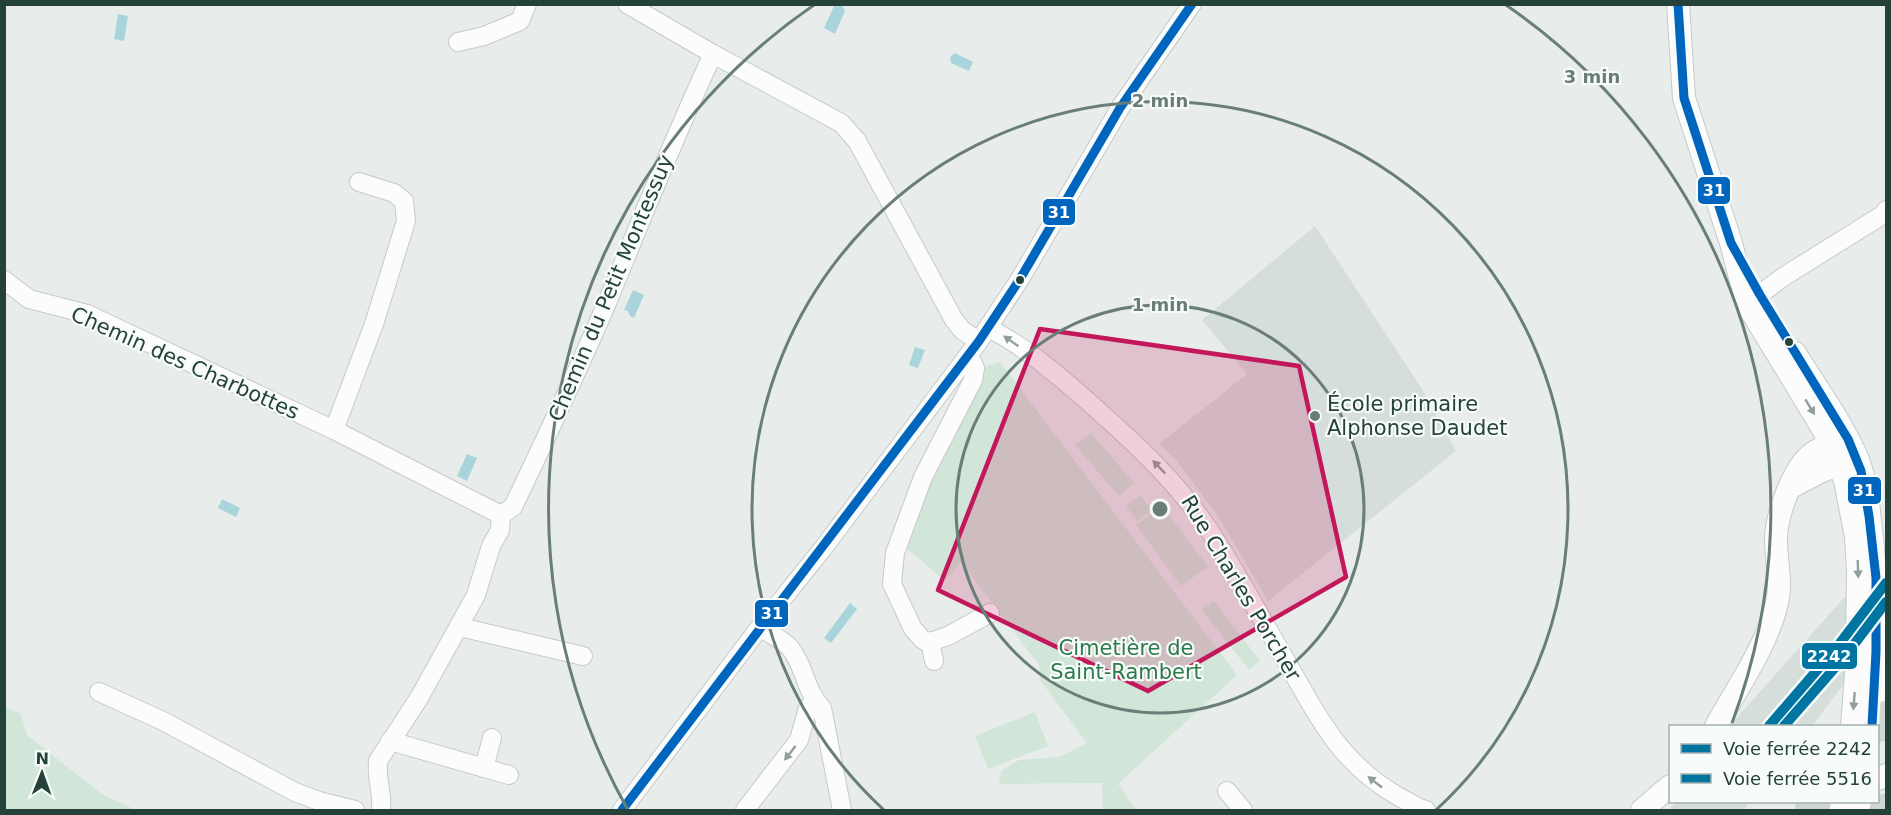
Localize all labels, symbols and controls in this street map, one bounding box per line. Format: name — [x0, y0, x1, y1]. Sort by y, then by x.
text: 3 min — [1564, 66, 1620, 87]
text: 2 min — [1132, 90, 1188, 111]
street label: Chemin du Petit Montessuy — [544, 151, 678, 425]
line badge: 31 — [1697, 176, 1731, 205]
text: 31 — [1703, 181, 1725, 200]
line badge: 31 — [1042, 198, 1076, 226]
text: 31 — [1048, 203, 1070, 222]
unlabelled marker — [1014, 274, 1026, 286]
text: 1 min — [1132, 294, 1188, 315]
street label: Chemin des Charbottes — [67, 302, 303, 424]
one-way arrow — [1003, 335, 1019, 347]
unlabelled marker — [1783, 336, 1795, 348]
place label: École primaire Alphonse Daudet — [1327, 391, 1507, 440]
one-way arrow — [1804, 399, 1815, 415]
marker: École primaire Alphonse Daudet — [1308, 409, 1322, 423]
one-way arrow — [1152, 460, 1166, 475]
line badge: 31 — [1847, 476, 1882, 505]
text: 31 — [1853, 481, 1875, 500]
street label: Rue Charles Porcher — [1176, 491, 1306, 685]
centre of rings — [1150, 499, 1170, 519]
one-way arrow — [1853, 559, 1863, 578]
line badge: 31 — [754, 599, 789, 628]
text: 31 — [761, 604, 783, 623]
park label: Cimetière de Saint-Rambert — [1050, 636, 1202, 684]
line badge: 2242 — [1801, 642, 1858, 670]
text: 2242 — [1807, 647, 1851, 666]
one-way arrow — [1849, 692, 1859, 711]
legend — [1669, 725, 1879, 803]
text: Voie ferrée 2242 — [1723, 738, 1872, 759]
north arrow — [12, 743, 72, 803]
one-way arrow — [784, 744, 796, 760]
text: N — [35, 749, 49, 768]
text: Voie ferrée 5516 — [1723, 768, 1872, 789]
one-way arrow — [1367, 775, 1383, 788]

